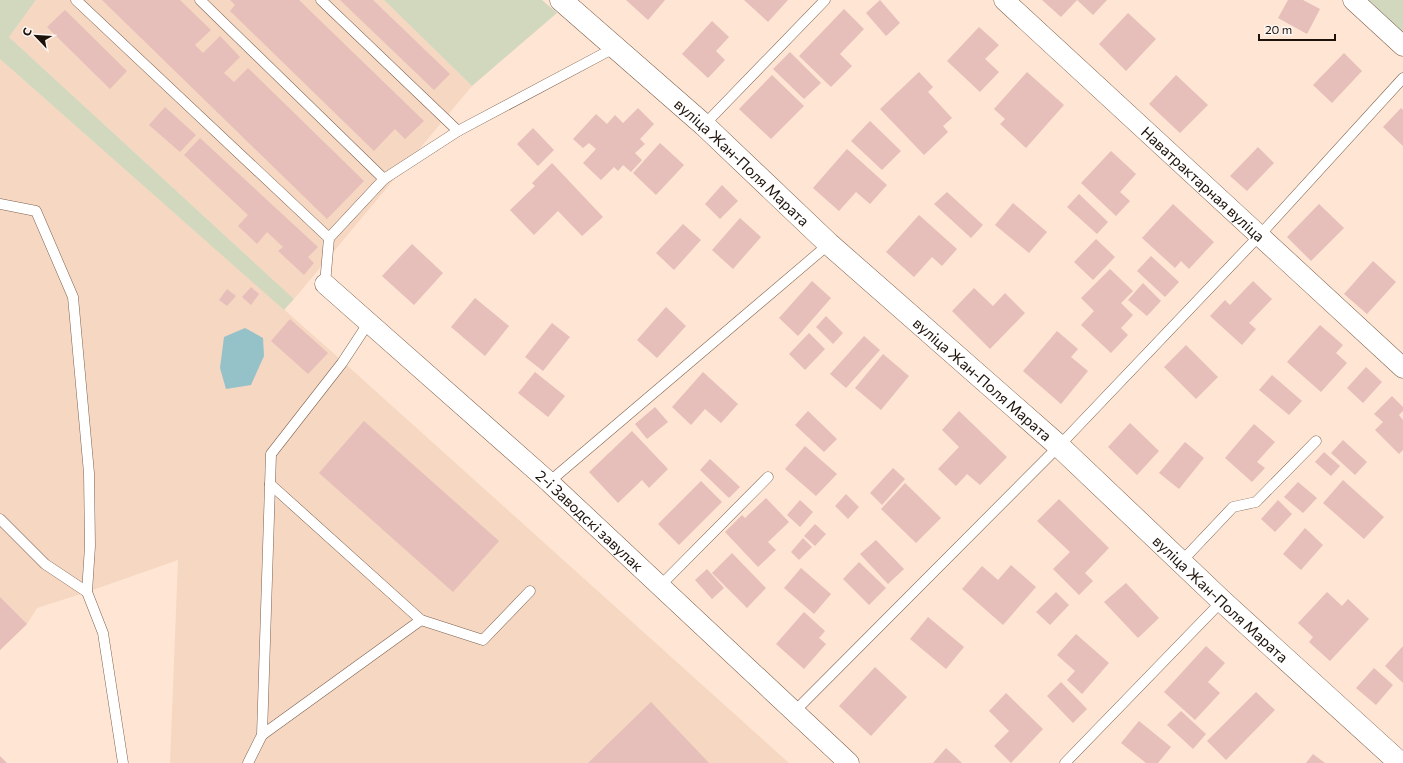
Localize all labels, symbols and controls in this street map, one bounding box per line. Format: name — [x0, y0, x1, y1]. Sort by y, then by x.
north arrow — [16, 16, 56, 56]
scale bar — [1259, 16, 1335, 42]
text: 20 m — [1265, 22, 1292, 36]
text: С — [19, 25, 34, 38]
street label: вуліца Жан-Поля Марата — [671, 95, 813, 230]
street label: Наватрактарная вуліца — [1138, 122, 1269, 245]
street label: вуліца Жан-Поля Марата — [910, 313, 1056, 444]
street label: 2-і Заводскі завулак — [532, 466, 647, 575]
street label: вуліца Жан-Поля Марата — [1149, 531, 1292, 666]

